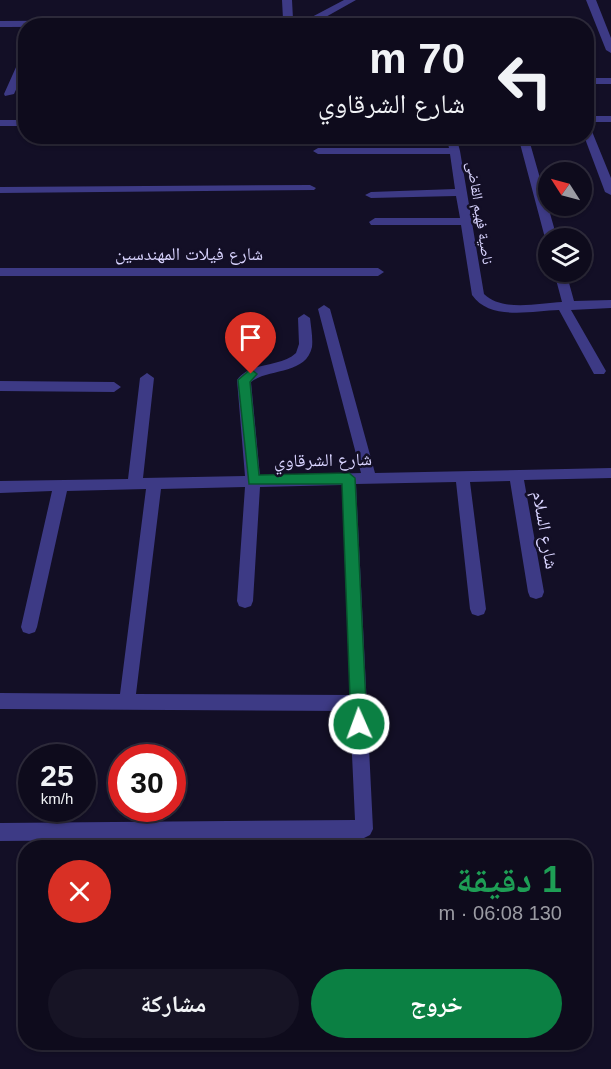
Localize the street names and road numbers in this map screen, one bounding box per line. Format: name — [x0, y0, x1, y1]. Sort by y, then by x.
street label: ناصية فهيم القاضى — [462, 160, 497, 266]
street label: شارع فيلات المهندسين — [115, 244, 263, 265]
street label: شارع الشرقاوي — [274, 449, 372, 475]
street label: شارع السلام — [526, 489, 562, 571]

